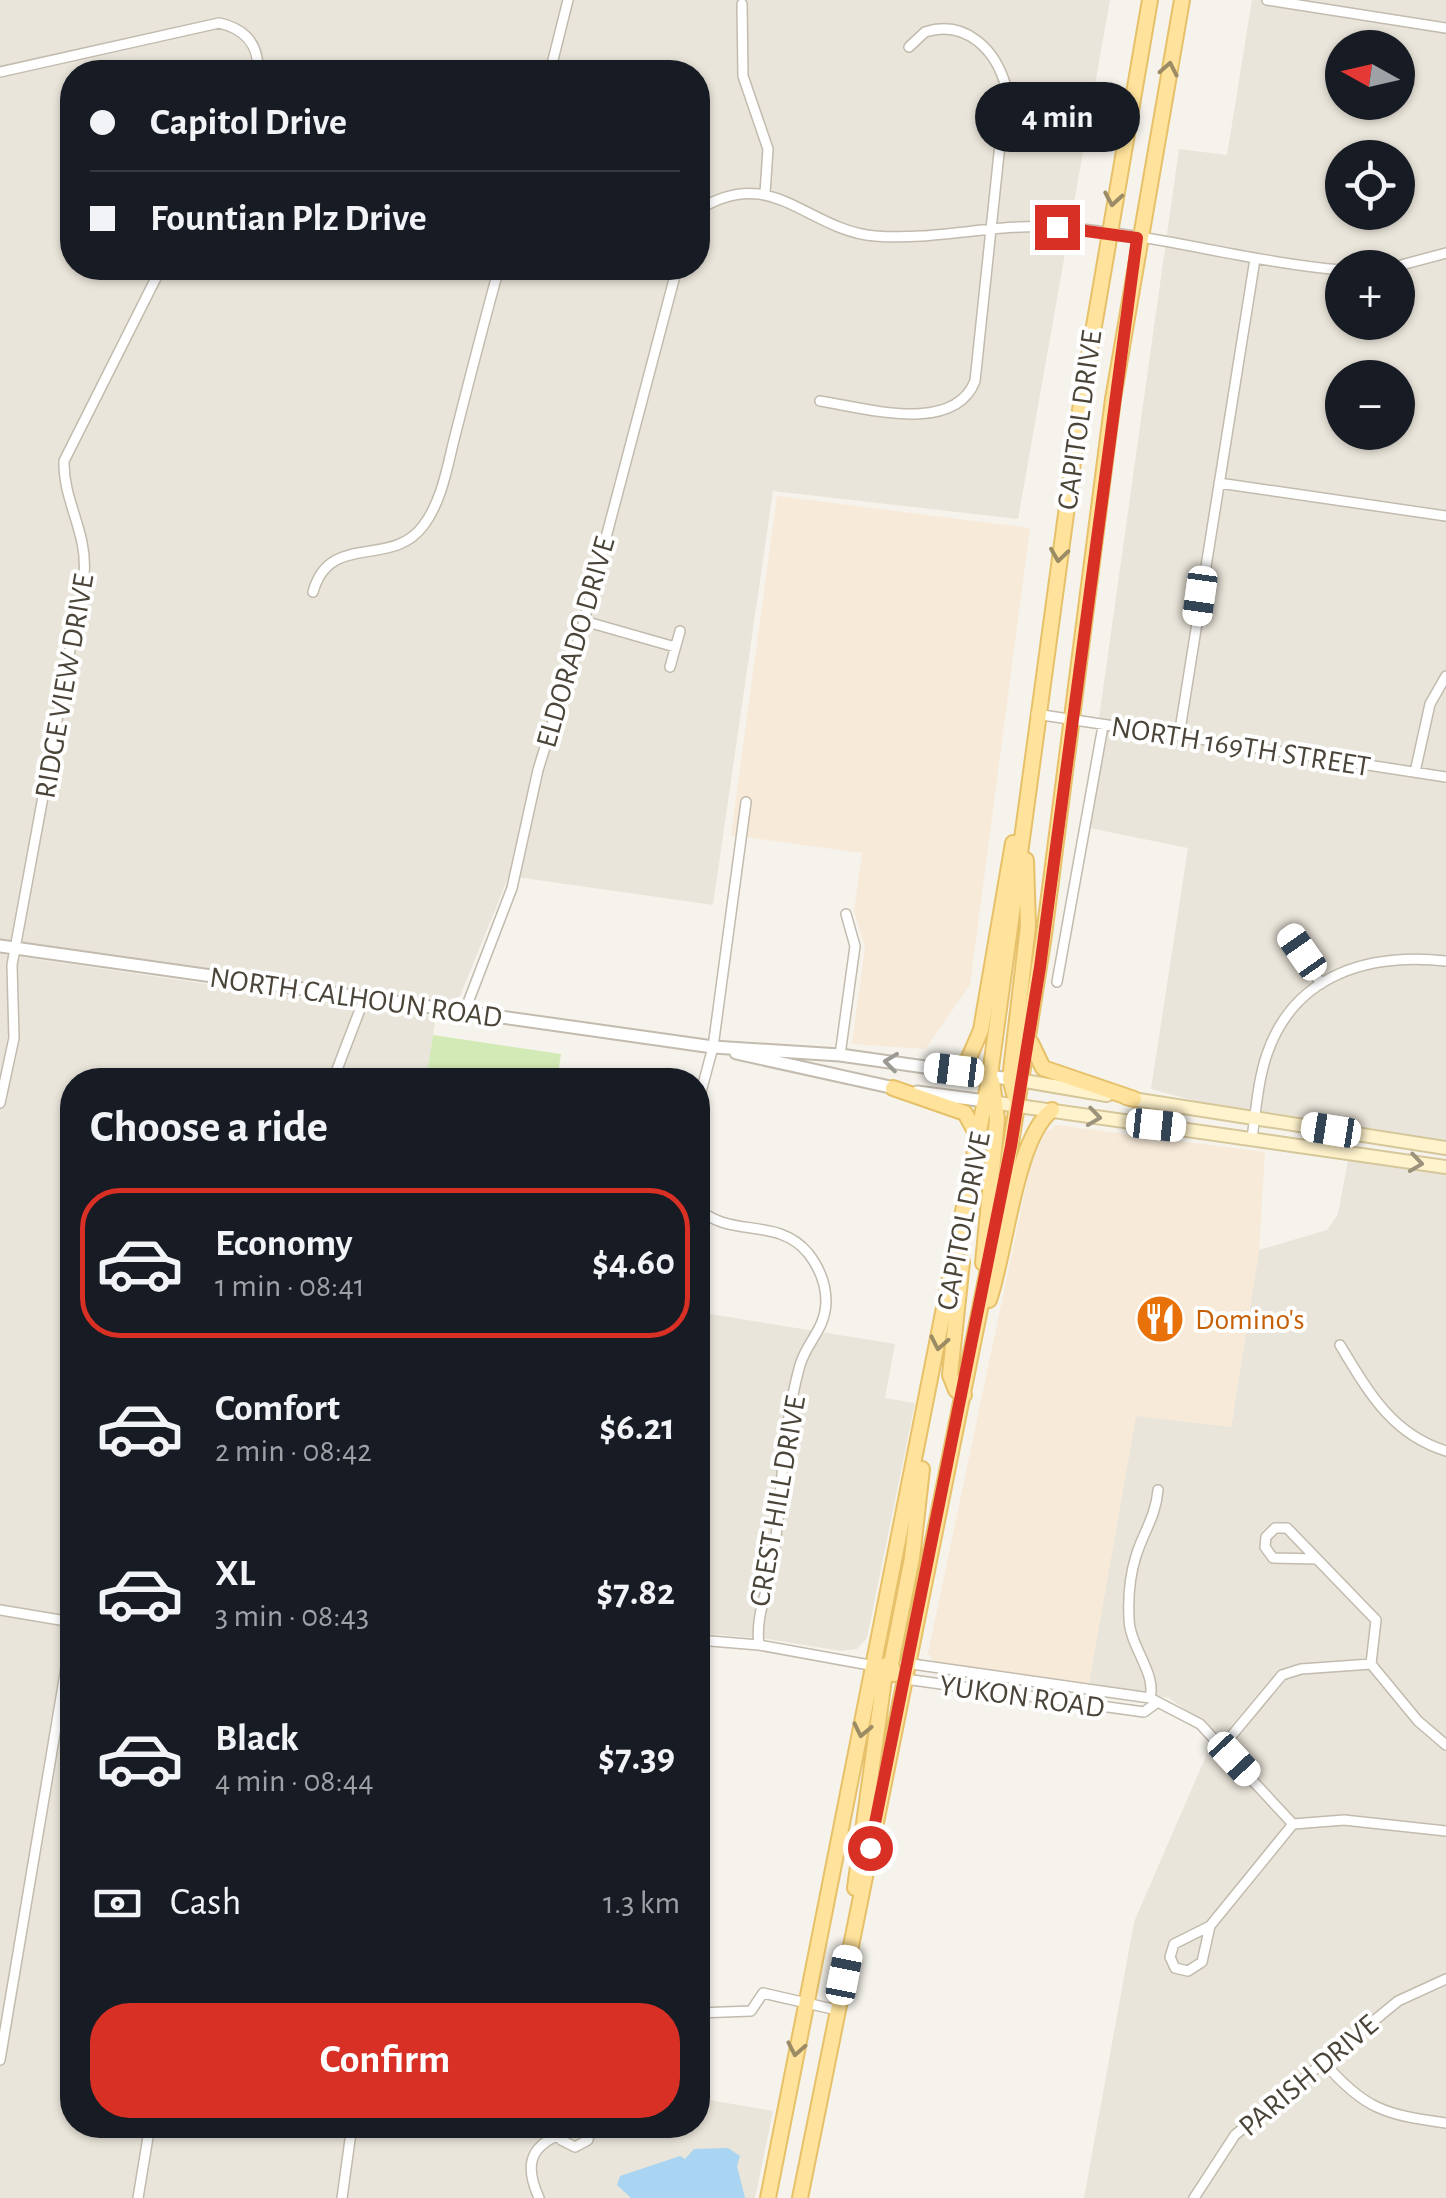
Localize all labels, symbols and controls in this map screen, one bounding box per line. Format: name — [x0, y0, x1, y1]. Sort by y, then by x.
north arrow — [1325, 30, 1415, 120]
map controls — [1325, 30, 1415, 450]
one-way arrow — [1158, 61, 1179, 78]
callout: 4 min — [974, 82, 1140, 152]
text: 4 min — [1021, 101, 1094, 133]
text: Capitol Drive — [150, 104, 347, 142]
button: locate — [1325, 140, 1415, 230]
one-way arrow — [1103, 191, 1124, 207]
text: Fountian Plz Drive — [150, 200, 427, 238]
route end — [1035, 205, 1080, 250]
button: + — [1325, 250, 1415, 340]
street label: CAPITOL DRIVE — [1053, 328, 1107, 512]
button: − — [1325, 360, 1415, 450]
street label: ELDORADO DRIVE — [532, 534, 620, 751]
one-way arrow — [1049, 547, 1070, 563]
car — [1181, 564, 1219, 628]
street label: RIDGE VIEW DRIVE — [30, 572, 100, 801]
street label: NORTH 169TH STREET — [1109, 712, 1373, 782]
car — [1273, 919, 1331, 985]
street label: NORTH CALHOUN ROAD — [208, 963, 504, 1033]
car — [922, 1051, 986, 1089]
one-way arrow — [882, 1052, 899, 1073]
text: Choose a ride — [90, 1105, 328, 1150]
one-way arrow — [1086, 1105, 1102, 1126]
car — [1125, 1107, 1187, 1143]
car — [1299, 1110, 1363, 1150]
street label: CAPITOL DRIVE — [932, 1129, 996, 1313]
one-way arrow — [1407, 1151, 1424, 1172]
icon: car — [95, 1218, 185, 1308]
text: Economy — [215, 1225, 353, 1263]
text: $4.60 — [592, 1244, 675, 1282]
text: 1 min · 08:41 — [215, 1270, 365, 1302]
restaurant icon: Domino's — [1134, 1293, 1186, 1345]
place label: Domino's — [1195, 1305, 1305, 1335]
one-way arrow — [929, 1334, 950, 1351]
icon: car — [95, 1383, 185, 1473]
text: Comfort — [215, 1390, 340, 1428]
street label: CREST HILL DRIVE — [745, 1393, 811, 1609]
text: $6.21 — [599, 1409, 675, 1447]
text: 2 min · 08:42 — [215, 1435, 372, 1467]
icon: car — [95, 1548, 185, 1638]
text: XL — [215, 1555, 255, 1593]
text: $7.82 — [596, 1574, 675, 1612]
text: 3 min · 08:43 — [215, 1600, 369, 1632]
street label: YUKON ROAD — [937, 1671, 1106, 1723]
icon: car — [95, 1713, 185, 1803]
text: Black — [215, 1720, 299, 1758]
one-way arrow — [852, 1721, 873, 1738]
car — [1203, 1727, 1265, 1791]
text: $7.39 — [598, 1739, 675, 1777]
text: 4 min · 08:44 — [215, 1765, 374, 1797]
route start — [848, 1826, 893, 1871]
icon: cash — [90, 1876, 145, 1931]
text: Cash — [170, 1884, 241, 1922]
text: 1.3 km — [603, 1887, 680, 1919]
car — [824, 1943, 864, 2007]
button: Confirm — [90, 2003, 680, 2118]
street label: PARISH DRIVE — [1234, 2009, 1384, 2142]
one-way arrow — [786, 2040, 807, 2057]

